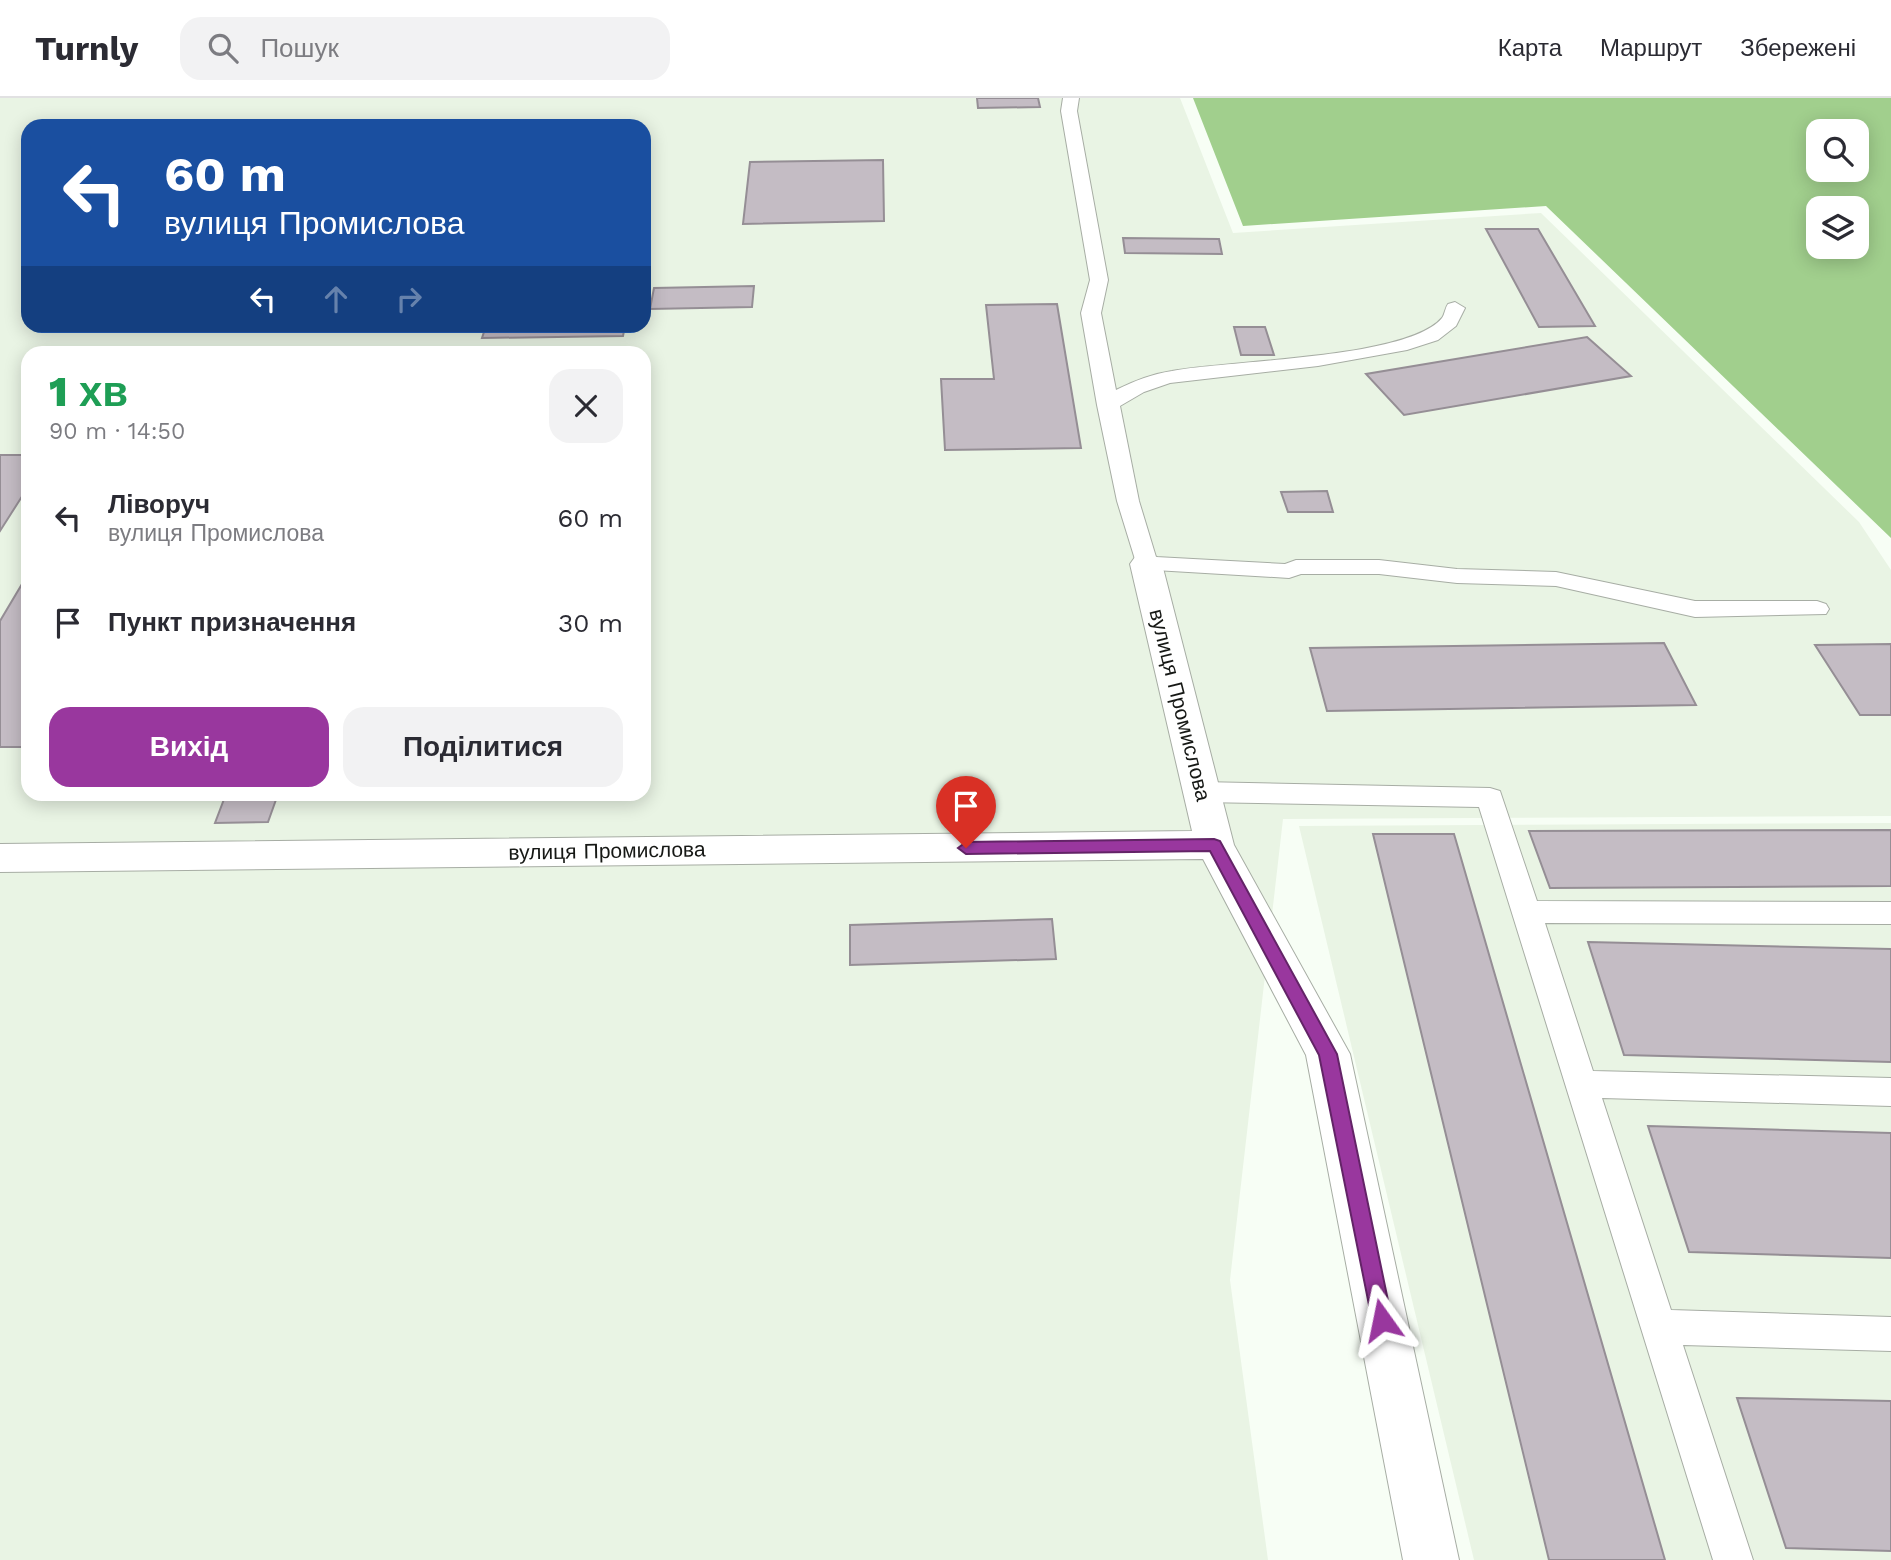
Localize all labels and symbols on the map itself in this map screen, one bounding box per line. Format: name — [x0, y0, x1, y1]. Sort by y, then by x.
street label: вулиця Промислова — [1145, 606, 1217, 804]
pin — [936, 776, 996, 848]
street label: вулиця Промислова — [508, 836, 706, 865]
position arrow — [1345, 1283, 1419, 1357]

